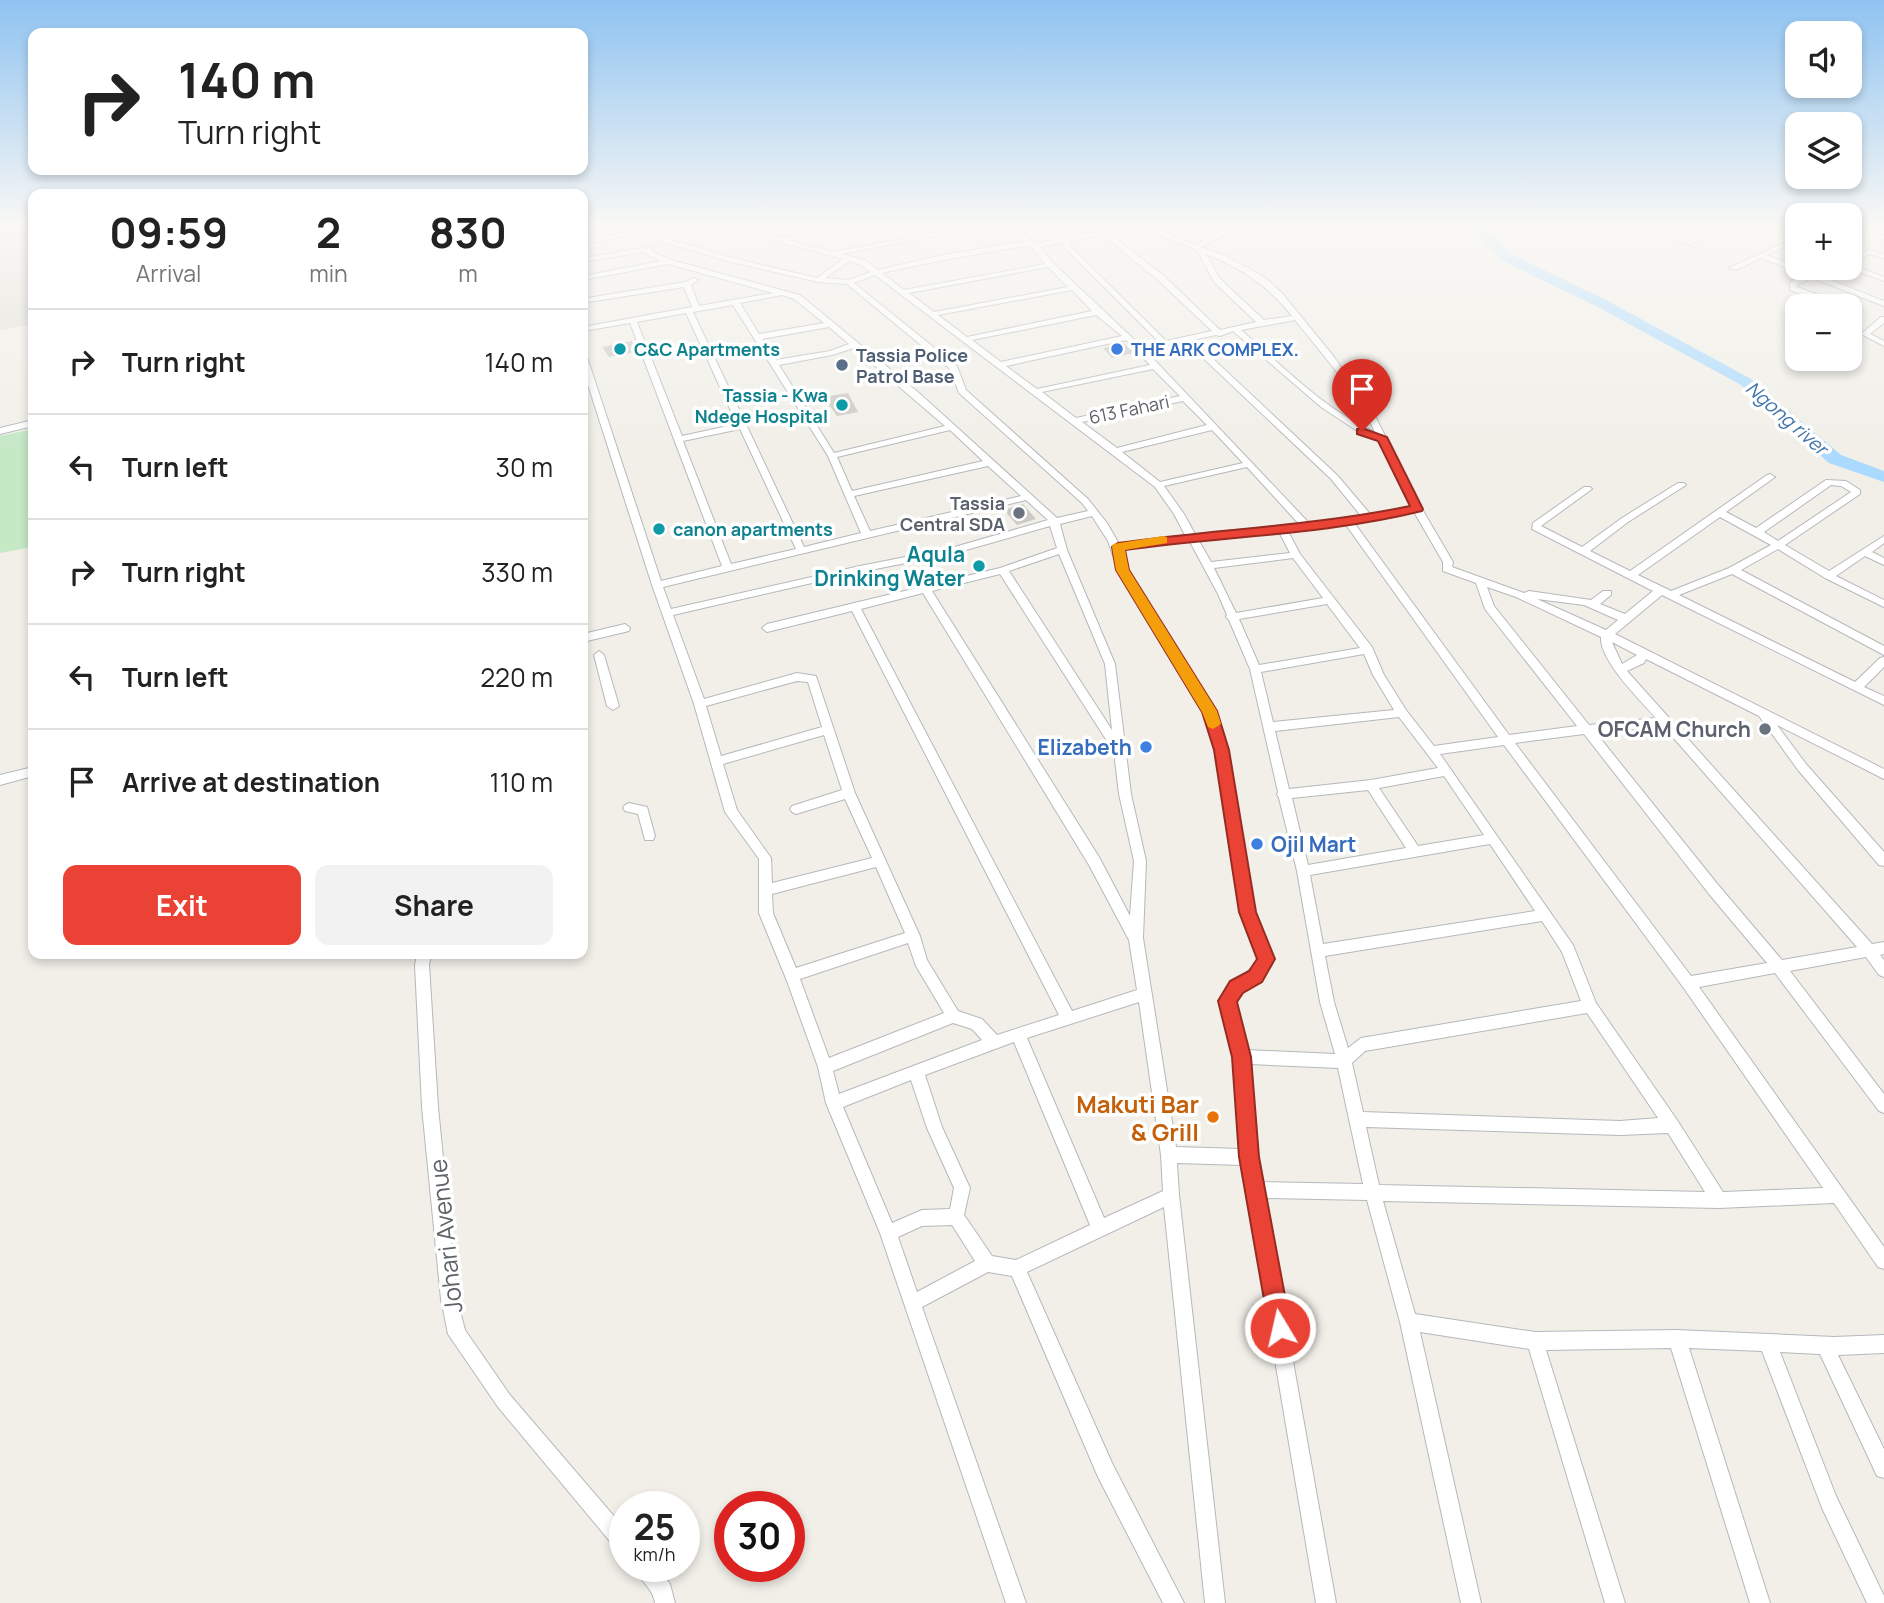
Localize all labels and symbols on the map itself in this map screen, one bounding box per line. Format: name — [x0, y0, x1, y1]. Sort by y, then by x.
place label: C&C Apartments — [634, 337, 780, 361]
place label: THE ARK COMPLEX. — [1131, 337, 1299, 361]
marker: C&C Apartments — [612, 341, 628, 357]
marker: THE ARK COMPLEX. — [1109, 341, 1125, 357]
place label: Tassia Police Patrol Base — [856, 343, 968, 388]
marker: Tassia Police Patrol Base — [834, 357, 850, 373]
pin — [1332, 359, 1392, 431]
water label: Ngong river — [1741, 375, 1835, 462]
place label: Tassia - Kwa Ndege Hospital — [695, 383, 828, 428]
street label: 613 Fahari — [1087, 389, 1171, 429]
marker: Tassia - Kwa Ndege Hospital — [834, 397, 850, 413]
place label: Tassia Central SDA — [900, 491, 1005, 536]
marker: Tassia Central SDA — [1011, 505, 1027, 521]
place label: canon apartments — [673, 517, 833, 541]
marker: canon apartments — [651, 521, 667, 537]
place label: Aqula Drinking Water — [814, 540, 965, 592]
marker: Aqula Drinking Water — [971, 558, 987, 574]
place label: OFCAM Church — [1598, 715, 1751, 743]
marker: OFCAM Church — [1757, 721, 1773, 737]
place label: Elizabeth — [1037, 733, 1132, 761]
marker: Elizabeth — [1138, 739, 1154, 755]
place label: Ojil Mart — [1271, 830, 1356, 858]
marker: Ojil Mart — [1249, 836, 1265, 852]
place label: Makuti Bar & Grill — [1076, 1087, 1199, 1148]
marker: Makuti Bar & Grill — [1205, 1109, 1221, 1125]
street label: Johari Avenue — [421, 1158, 469, 1314]
position arrow — [1243, 1291, 1317, 1365]
speed limit sign: 30 — [714, 1491, 805, 1582]

